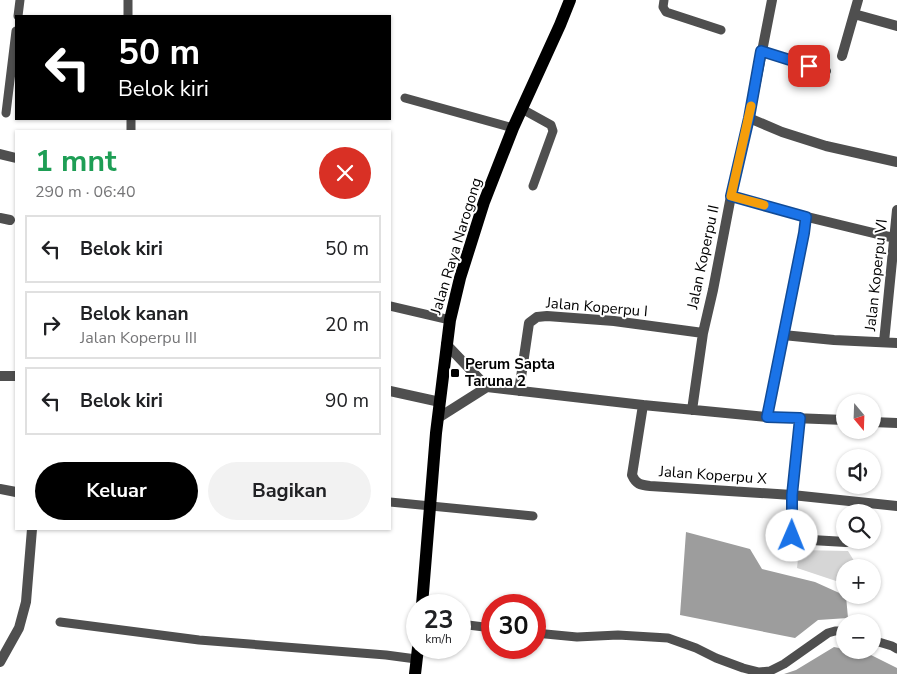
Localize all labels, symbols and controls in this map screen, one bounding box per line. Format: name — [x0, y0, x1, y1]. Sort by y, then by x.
text: 50 m — [118, 29, 200, 76]
icon: left — [35, 35, 100, 100]
pin — [788, 45, 830, 87]
icon: arrive — [795, 52, 823, 80]
text: Belok kiri — [118, 74, 209, 104]
text: 1 mnt — [35, 141, 116, 182]
button: close — [319, 147, 371, 199]
street label: Jalan Raya Narogong — [425, 175, 486, 318]
text: 290 m · 06:40 — [35, 181, 136, 203]
street label: Jalan Koperpu II — [682, 203, 724, 312]
street label: Jalan Koperpu VI — [860, 218, 892, 333]
icon: left — [37, 235, 65, 263]
text: Belok kiri — [80, 236, 163, 262]
text: 50 m — [325, 236, 369, 262]
street label: Jalan Koperpu I — [544, 293, 649, 321]
text: Belok kanan — [80, 301, 189, 327]
icon: right — [37, 311, 65, 339]
text: 20 m — [325, 312, 369, 338]
text: Jalan Koperpu III — [80, 327, 197, 349]
place label: Perum Sapta Taruna 2 — [465, 354, 555, 391]
marker: Perum Sapta Taruna 2 — [449, 367, 461, 379]
icon: left — [37, 387, 65, 415]
text: Belok kiri — [80, 388, 163, 414]
text: 90 m — [325, 388, 369, 414]
north arrow — [836, 394, 881, 439]
map controls — [836, 394, 881, 659]
button: sound — [836, 449, 881, 494]
street label: Jalan Koperpu X — [657, 461, 768, 489]
button: Keluar — [35, 462, 198, 520]
button: Bagikan — [208, 462, 371, 520]
button: search — [836, 504, 881, 549]
position arrow — [765, 509, 817, 561]
button: + — [836, 559, 881, 604]
speed limit sign: 30 — [481, 594, 546, 659]
text: 23 — [423, 603, 454, 637]
button: − — [836, 614, 881, 659]
text: km/h — [425, 631, 452, 647]

